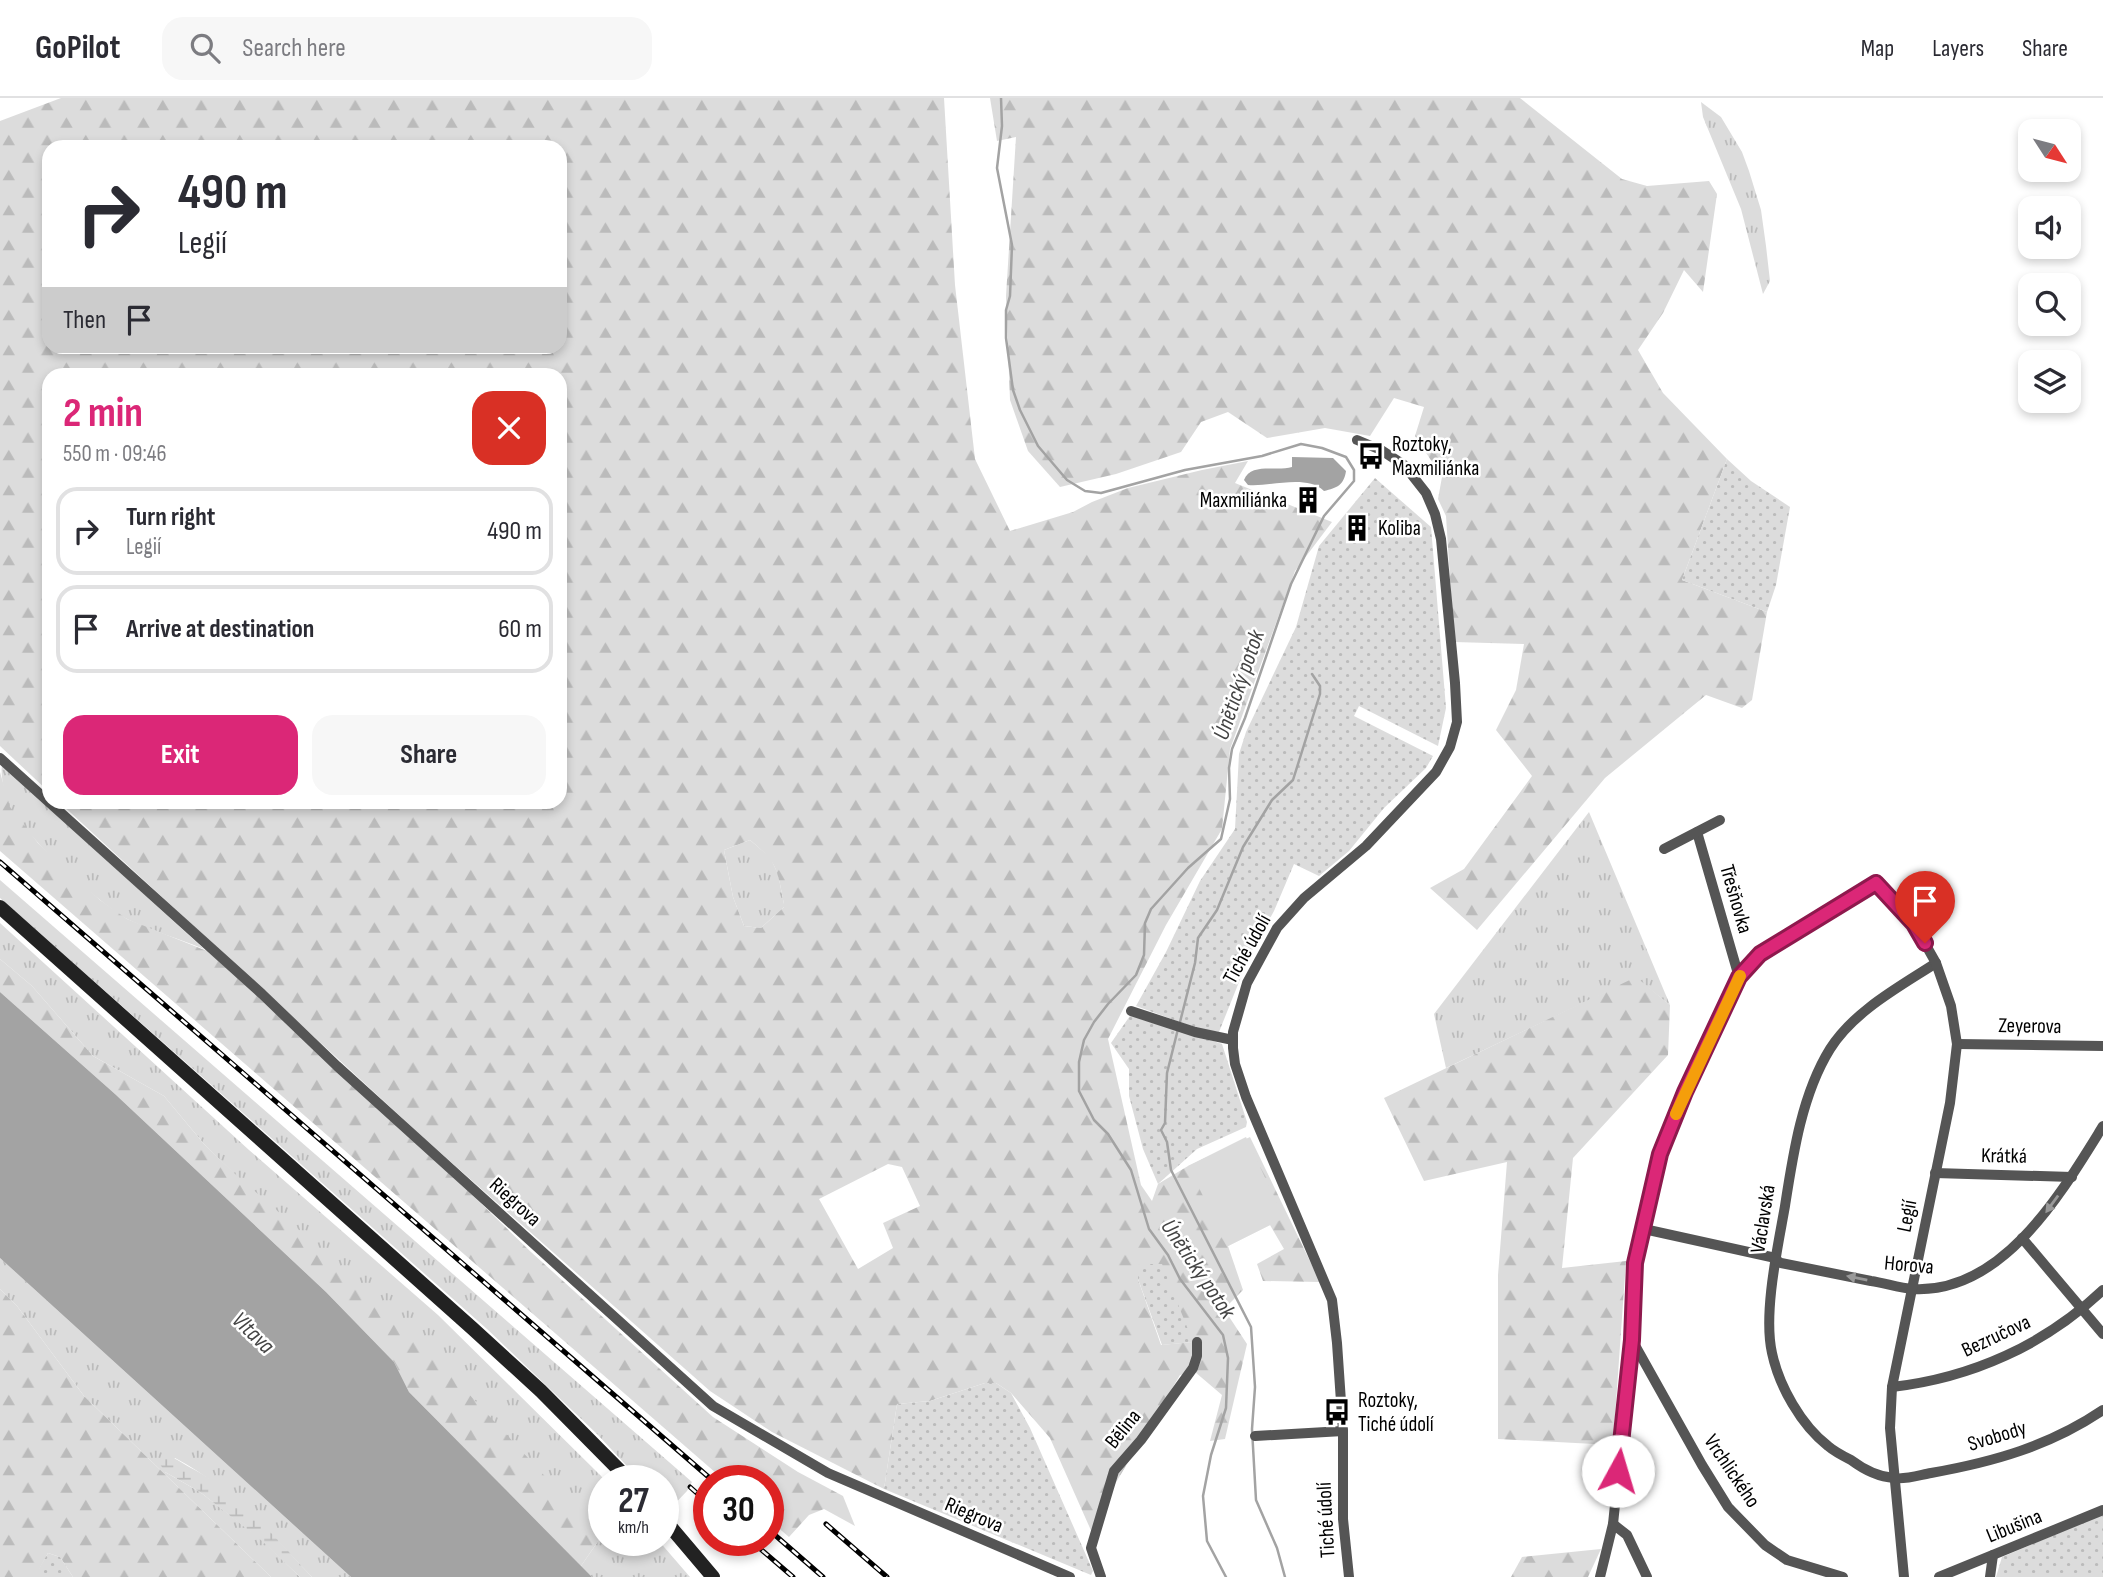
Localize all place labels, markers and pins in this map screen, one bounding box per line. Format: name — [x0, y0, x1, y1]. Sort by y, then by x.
place label: Roztoky, Maxmiliánka — [1392, 432, 1479, 481]
bus stop icon: Roztoky, Maxmiliánka — [1356, 441, 1386, 471]
building icon: Maxmiliánka — [1293, 485, 1323, 515]
place label: Maxmiliánka — [1200, 488, 1287, 513]
building icon: Koliba — [1342, 513, 1372, 543]
place label: Koliba — [1378, 516, 1421, 541]
pin — [1895, 871, 1955, 943]
place label: Roztoky, Tiché údolí — [1358, 1388, 1434, 1437]
bus stop icon: Roztoky, Tiché údolí — [1322, 1397, 1352, 1427]

